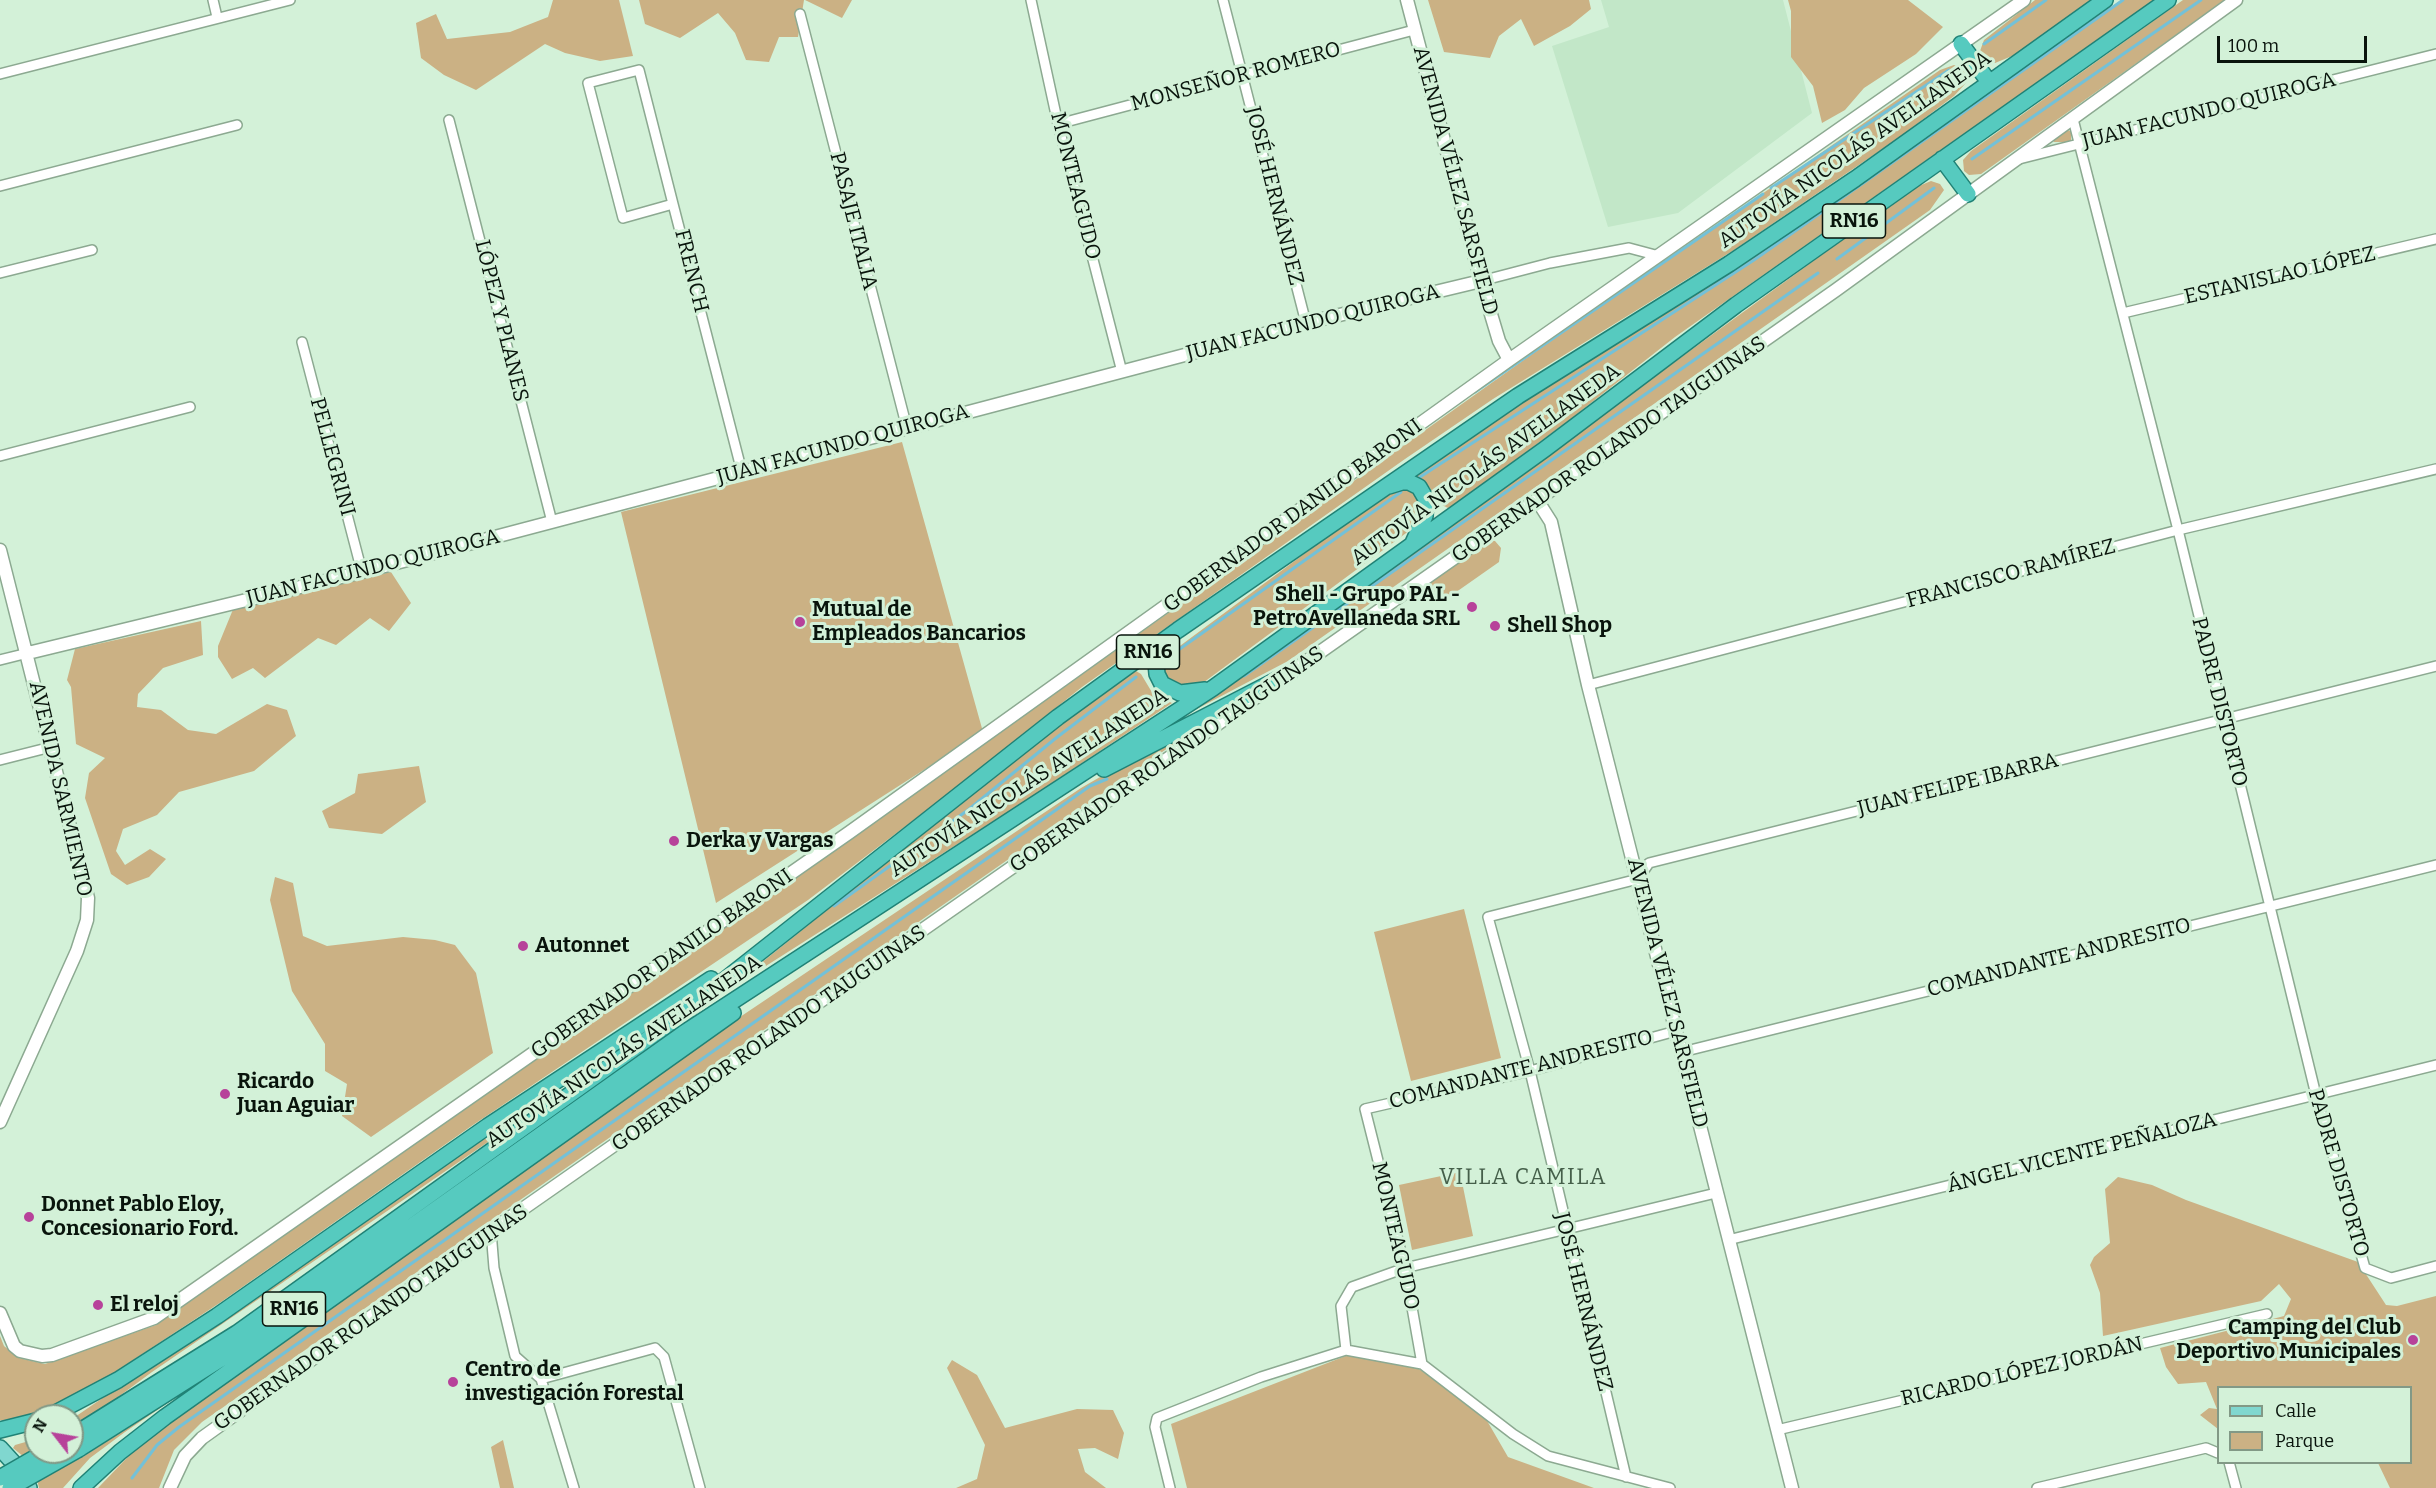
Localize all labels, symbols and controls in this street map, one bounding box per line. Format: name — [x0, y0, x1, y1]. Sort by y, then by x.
scale bar — [2220, 24, 2370, 62]
text: 100 m — [2228, 35, 2279, 57]
street label: MONSEÑOR ROMERO — [1128, 37, 1344, 117]
street label: AVENIDA VÉLEZ SARSFIELD — [1407, 44, 1503, 318]
street label: AUTOVÍA NICOLÁS AVELLANEDA — [1714, 46, 1996, 254]
street label: JUAN FACUNDO QUIROGA — [2080, 67, 2338, 155]
street label: JOSÉ HERNÁNDEZ — [1240, 104, 1308, 288]
street label: MONTEAGUDO — [1044, 110, 1106, 262]
street label: PASAJE ITALIA — [824, 150, 882, 292]
road number: RN16 — [1822, 204, 1886, 238]
street label: FRENCH — [668, 227, 714, 315]
street label: LÓPEZ Y PLANES — [469, 237, 533, 405]
street label: ESTANISLAO LÓPEZ — [2182, 242, 2378, 310]
street label: JUAN FACUNDO QUIROGA — [1184, 279, 1442, 367]
street label: GOBERNADOR ROLANDO TAUGUINAS — [1447, 331, 1771, 569]
street label: AUTOVÍA NICOLÁS AVELLANEDA — [1346, 359, 1626, 571]
street label: PELLEGRINI — [304, 395, 360, 519]
street label: JUAN FACUNDO QUIROGA — [714, 399, 972, 491]
street label: GOBERNADOR DANILO BARONI — [1159, 414, 1427, 618]
street label: JUAN FACUNDO QUIROGA — [244, 524, 502, 612]
street label: FRANCISCO RAMÍREZ — [1904, 534, 2118, 614]
place label: Shell - Grupo PAL - PetroAvellaneda SRL — [1253, 582, 1460, 632]
place label: Mutual de Empleados Bancarios — [812, 597, 1026, 647]
marker: Shell - Grupo PAL - PetroAvellaneda SRL — [1465, 600, 1479, 614]
place label: Shell Shop — [1507, 613, 1612, 639]
marker: Mutual de Empleados Bancarios — [793, 615, 807, 629]
street label: PADRE DISTORTO — [2186, 615, 2252, 789]
marker: Shell Shop — [1488, 619, 1502, 633]
road number: RN16 — [1116, 635, 1180, 669]
street label: GOBERNADOR ROLANDO TAUGUINAS — [1005, 641, 1329, 879]
street label: AVENIDA SARMIENTO — [23, 679, 97, 899]
street label: AUTOVÍA NICOLÁS AVELLANEDA — [885, 683, 1173, 883]
street label: JUAN FELIPE IBARRA — [1855, 748, 2061, 822]
place label: Derka y Vargas — [686, 828, 834, 854]
marker: Derka y Vargas — [667, 834, 681, 848]
street label: AVENIDA VÉLEZ SARSFIELD — [1621, 855, 1713, 1131]
street label: GOBERNADOR DANILO BARONI — [526, 864, 798, 1064]
street label: COMANDANTE ANDRESITO — [1924, 913, 2194, 1003]
street label: GOBERNADOR ROLANDO TAUGUINAS — [607, 920, 931, 1158]
place label: Autonnet — [535, 933, 630, 959]
marker: Autonnet — [516, 939, 530, 953]
street label: AUTOVÍA NICOLÁS AVELLANEDA — [481, 950, 767, 1154]
street label: COMANDANTE ANDRESITO — [1386, 1025, 1656, 1115]
place label: Ricardo Juan Aguiar — [237, 1069, 354, 1119]
street label: PADRE DISTORTO — [2302, 1086, 2374, 1260]
marker: Ricardo Juan Aguiar — [218, 1087, 232, 1101]
street label: ÁNGEL VICENTE PEÑALOZA — [1945, 1107, 2219, 1199]
street label: MONTEAGUDO — [1366, 1159, 1424, 1313]
district label: VILLA CAMILA — [1439, 1165, 1607, 1191]
place label: Donnet Pablo Eloy, Concesionario Ford. — [41, 1192, 238, 1242]
street label: GOBERNADOR ROLANDO TAUGUINAS — [209, 1199, 533, 1437]
marker: Donnet Pablo Eloy, Concesionario Ford. — [22, 1210, 36, 1224]
street label: JOSÉ HERNÁNDEZ — [1549, 1210, 1617, 1394]
place label: El reloj — [110, 1292, 179, 1318]
road number: RN16 — [262, 1292, 326, 1326]
marker: El reloj — [91, 1298, 105, 1312]
place label: Camping del Club Deportivo Municipales — [2176, 1315, 2401, 1365]
street label: RICARDO LÓPEZ JORDÁN — [1899, 1332, 2145, 1412]
marker: Camping del Club Deportivo Municipales — [2406, 1333, 2420, 1347]
place label: Centro de investigación Forestal — [465, 1357, 684, 1407]
marker: Centro de investigación Forestal — [446, 1375, 460, 1389]
legend — [2217, 1386, 2412, 1464]
text: Calle — [2275, 1400, 2316, 1422]
north arrow — [24, 1404, 84, 1464]
text: N — [29, 1415, 51, 1436]
text: Parque — [2275, 1430, 2334, 1452]

